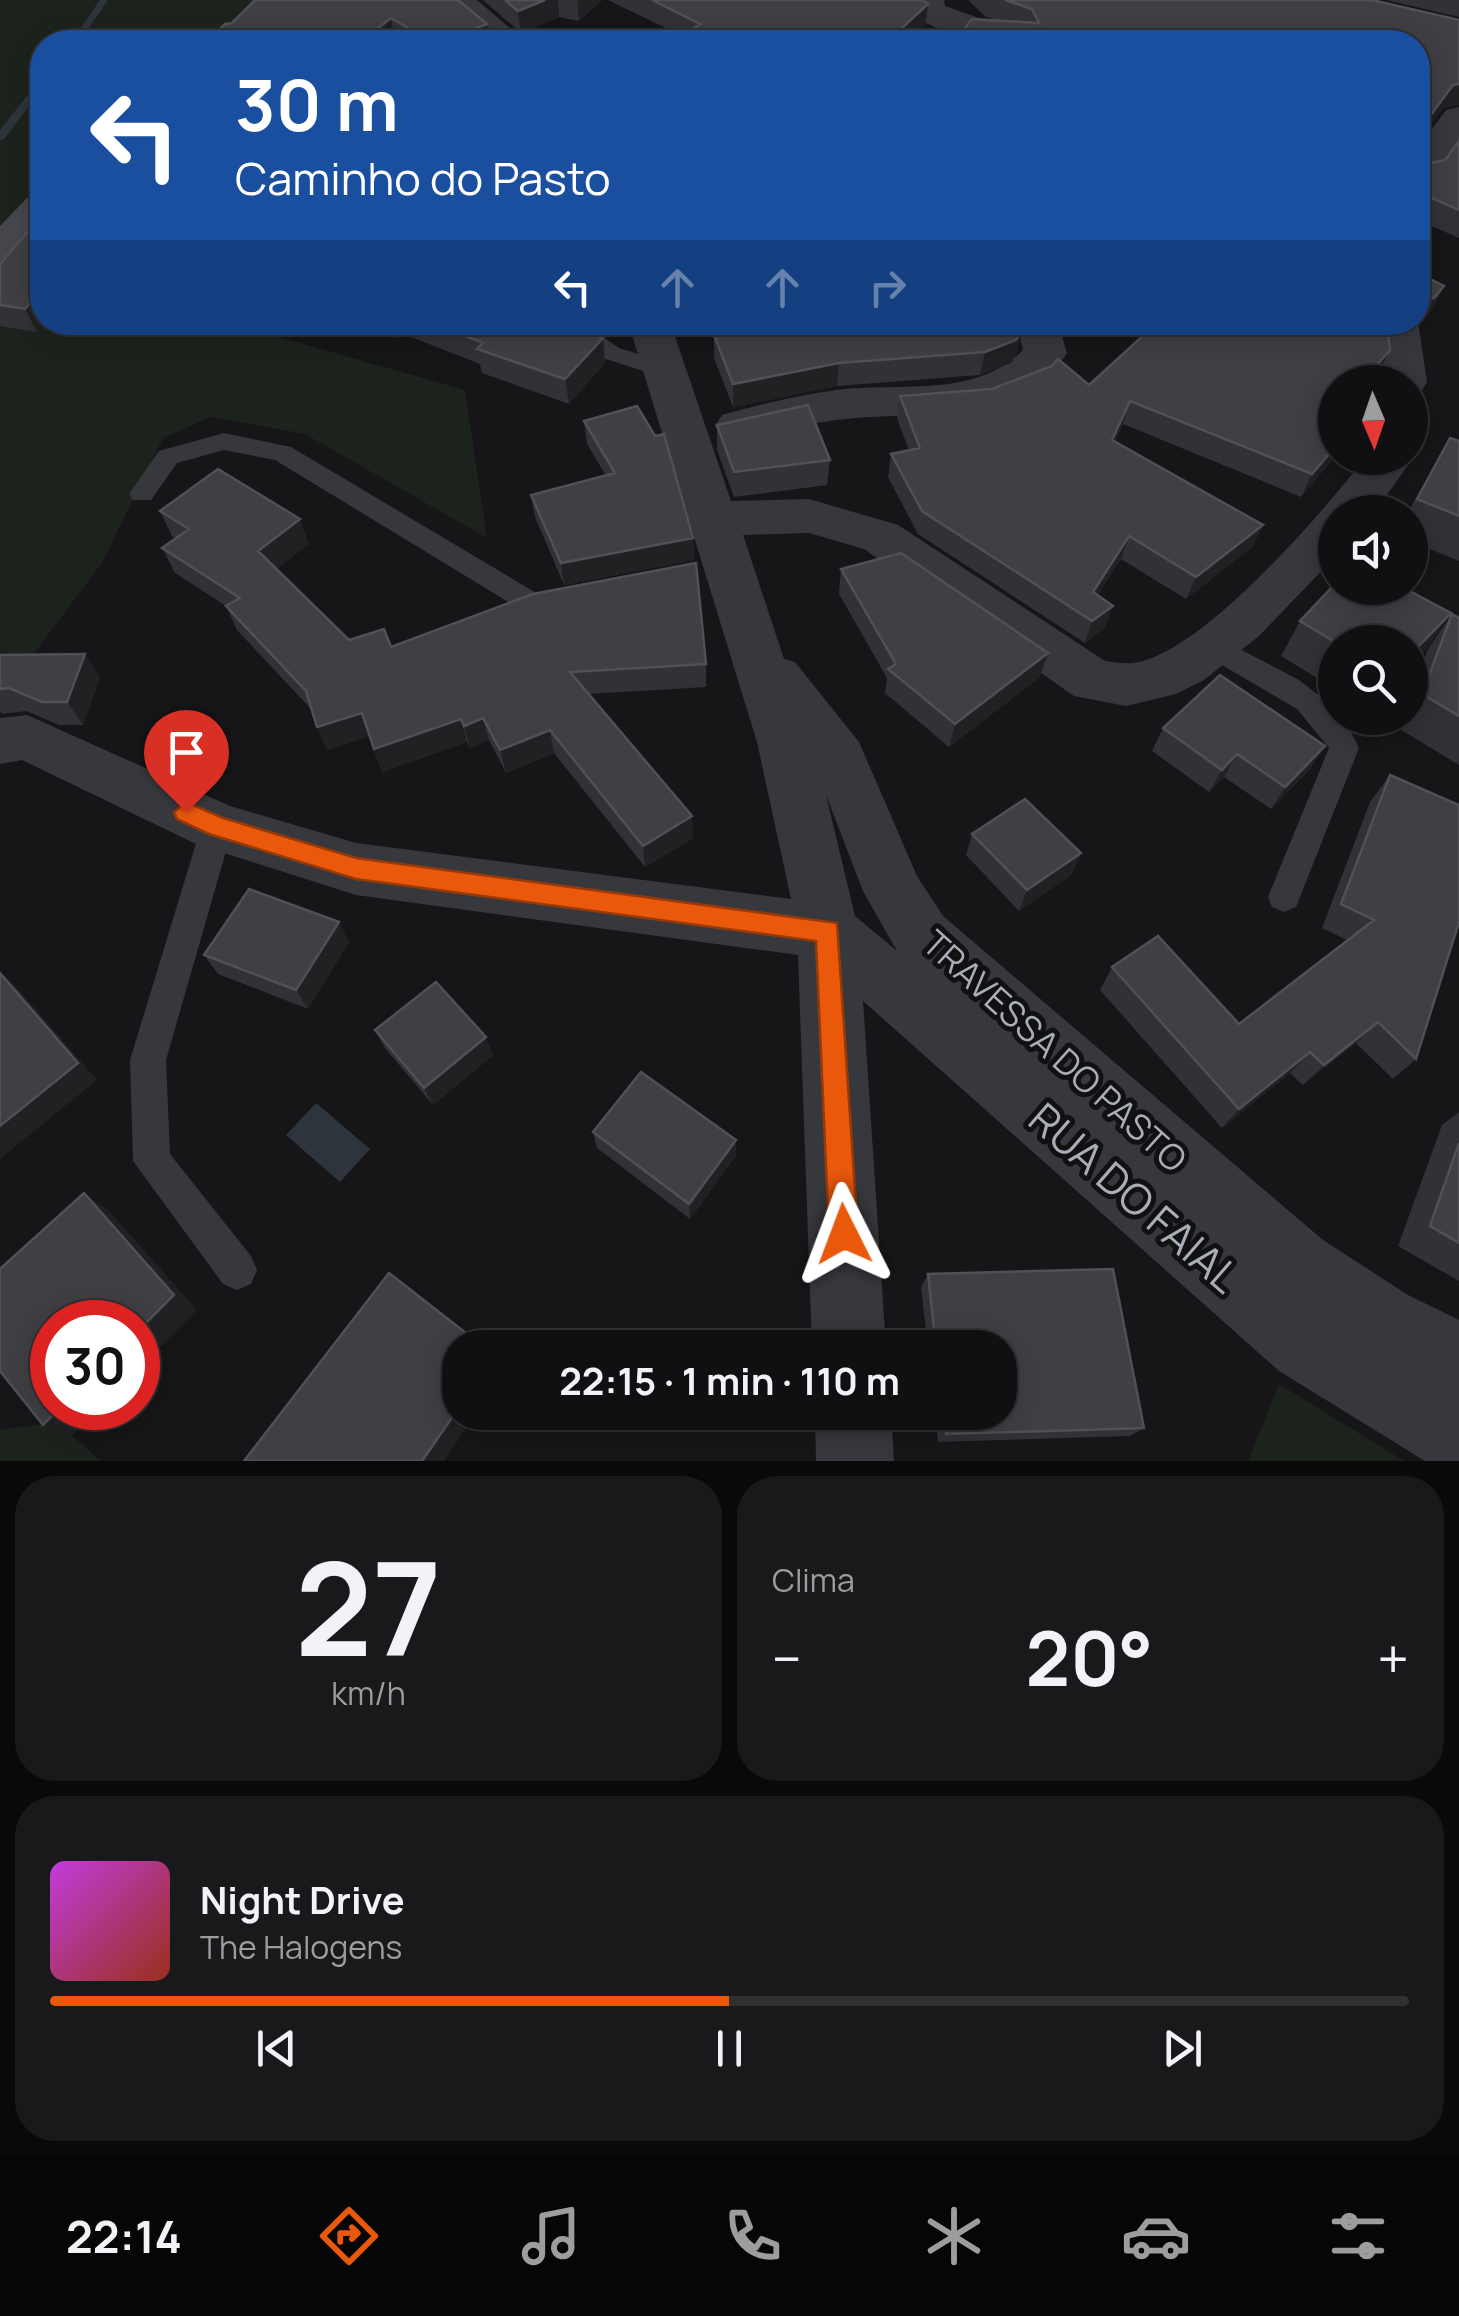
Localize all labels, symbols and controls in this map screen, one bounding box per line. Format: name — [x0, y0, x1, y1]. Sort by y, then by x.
text: 30 m — [235, 56, 399, 152]
icon: left — [70, 70, 200, 200]
text: Caminho do Pasto — [235, 147, 611, 209]
icon: left — [545, 260, 600, 315]
icon: ahead — [650, 260, 705, 315]
icon: ahead — [755, 260, 810, 315]
icon: right — [860, 260, 915, 315]
north arrow — [1318, 365, 1428, 475]
map controls — [1318, 365, 1428, 735]
button: sound — [1318, 495, 1428, 605]
button: search — [1318, 625, 1428, 735]
pin — [144, 710, 229, 813]
icon: arrive — [159, 725, 214, 780]
street label: TRAVESSA DO PASTO — [913, 919, 1197, 1183]
street label: RUA DO FAIAL — [1017, 1089, 1253, 1305]
position arrow — [792, 1182, 896, 1286]
speed limit sign: 30 — [30, 1300, 160, 1430]
text: 22:15 · 1 min · 110 m — [559, 1354, 900, 1406]
text: 27 — [295, 1517, 442, 1695]
text: Clima — [772, 1558, 855, 1602]
text: 20° — [1026, 1606, 1153, 1709]
text: − — [772, 1620, 802, 1696]
text: + — [1377, 1620, 1409, 1696]
text: km/h — [331, 1671, 406, 1715]
text: Night Drive — [200, 1873, 405, 1925]
text: The Halogens — [200, 1925, 402, 1969]
icon: previous — [249, 2021, 304, 2076]
icon: pause — [702, 2021, 757, 2076]
icon: next — [1155, 2021, 1210, 2076]
icon: directions — [314, 2201, 384, 2271]
icon: music — [516, 2201, 586, 2271]
icon: phone — [718, 2201, 788, 2271]
icon: climate — [919, 2201, 989, 2271]
icon: car — [1121, 2201, 1191, 2271]
icon: filters — [1323, 2201, 1393, 2271]
text: 22:14 — [66, 2205, 182, 2267]

